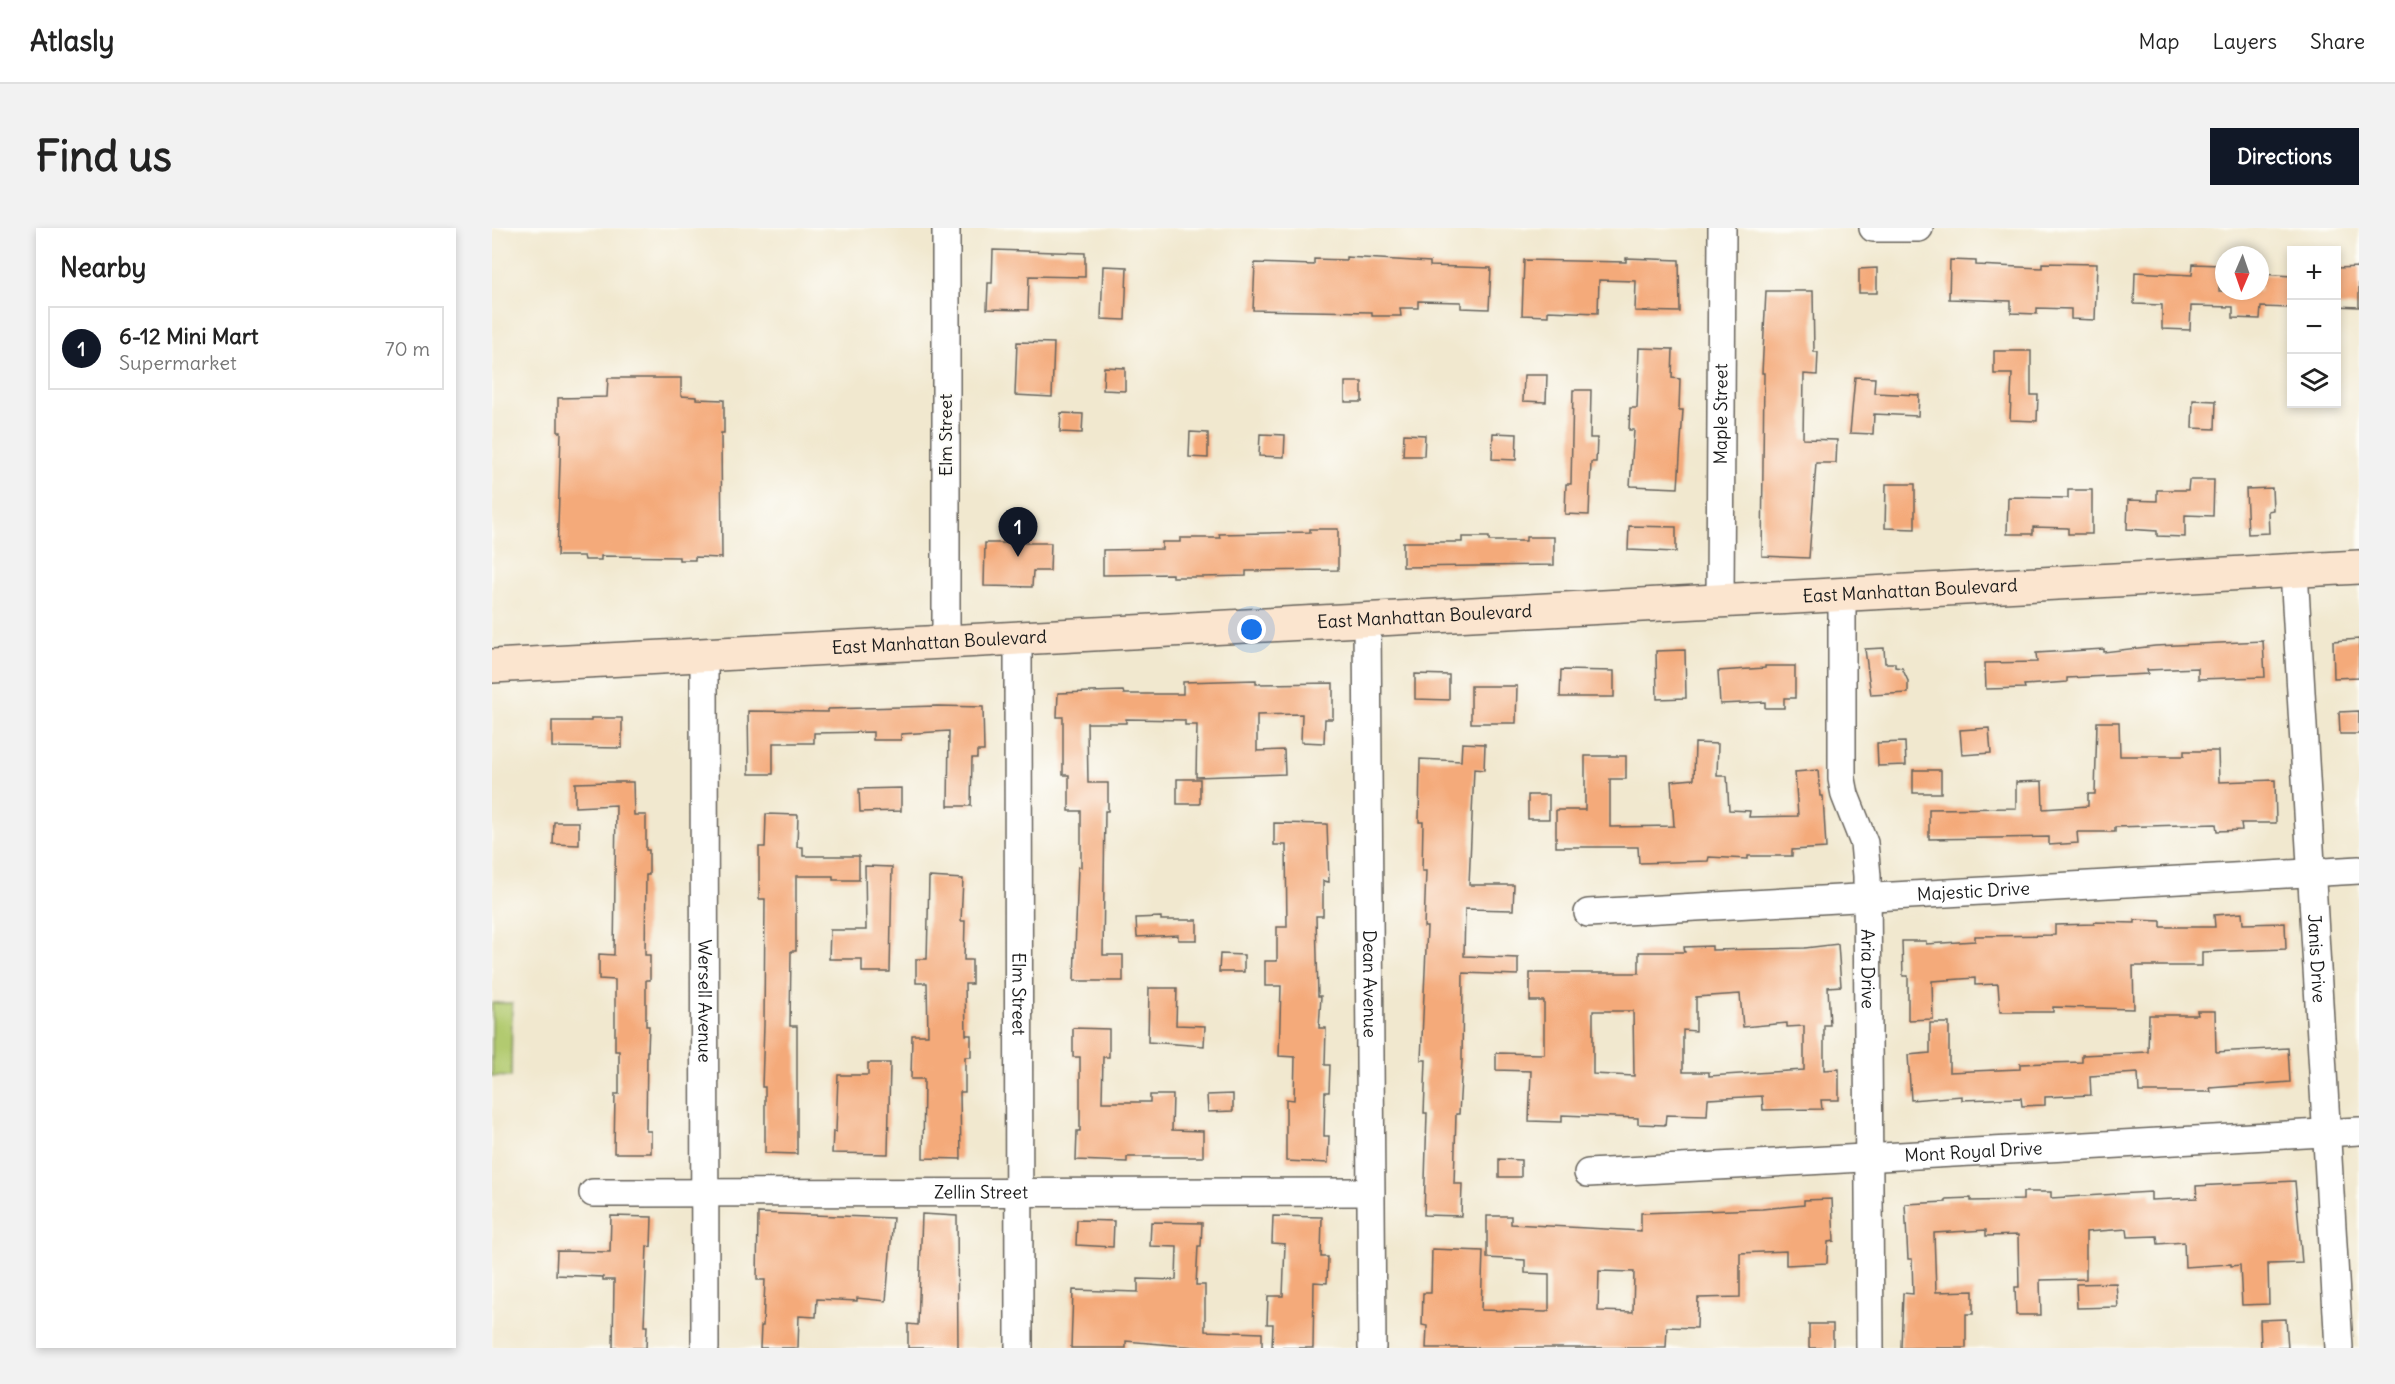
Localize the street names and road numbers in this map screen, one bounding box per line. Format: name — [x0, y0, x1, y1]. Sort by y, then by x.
street label: Maple Street — [1709, 363, 1732, 465]
street label: Elm Street — [934, 394, 957, 476]
street label: East Manhattan Boulevard — [1802, 573, 2018, 607]
street label: East Manhattan Boulevard — [1317, 599, 1533, 633]
street label: East Manhattan Boulevard — [831, 625, 1048, 659]
street label: Majestic Drive — [1916, 876, 2030, 906]
street label: Janis Drive — [2303, 913, 2331, 1003]
street label: Aria Drive — [1856, 929, 1880, 1009]
street label: Dean Avenue — [1358, 930, 1382, 1038]
street label: Wersell Avenue — [693, 939, 717, 1063]
street label: Elm Street — [1007, 953, 1031, 1035]
street label: Mont Royal Drive — [1904, 1136, 2043, 1167]
street label: Zellin Street — [934, 1180, 1028, 1204]

